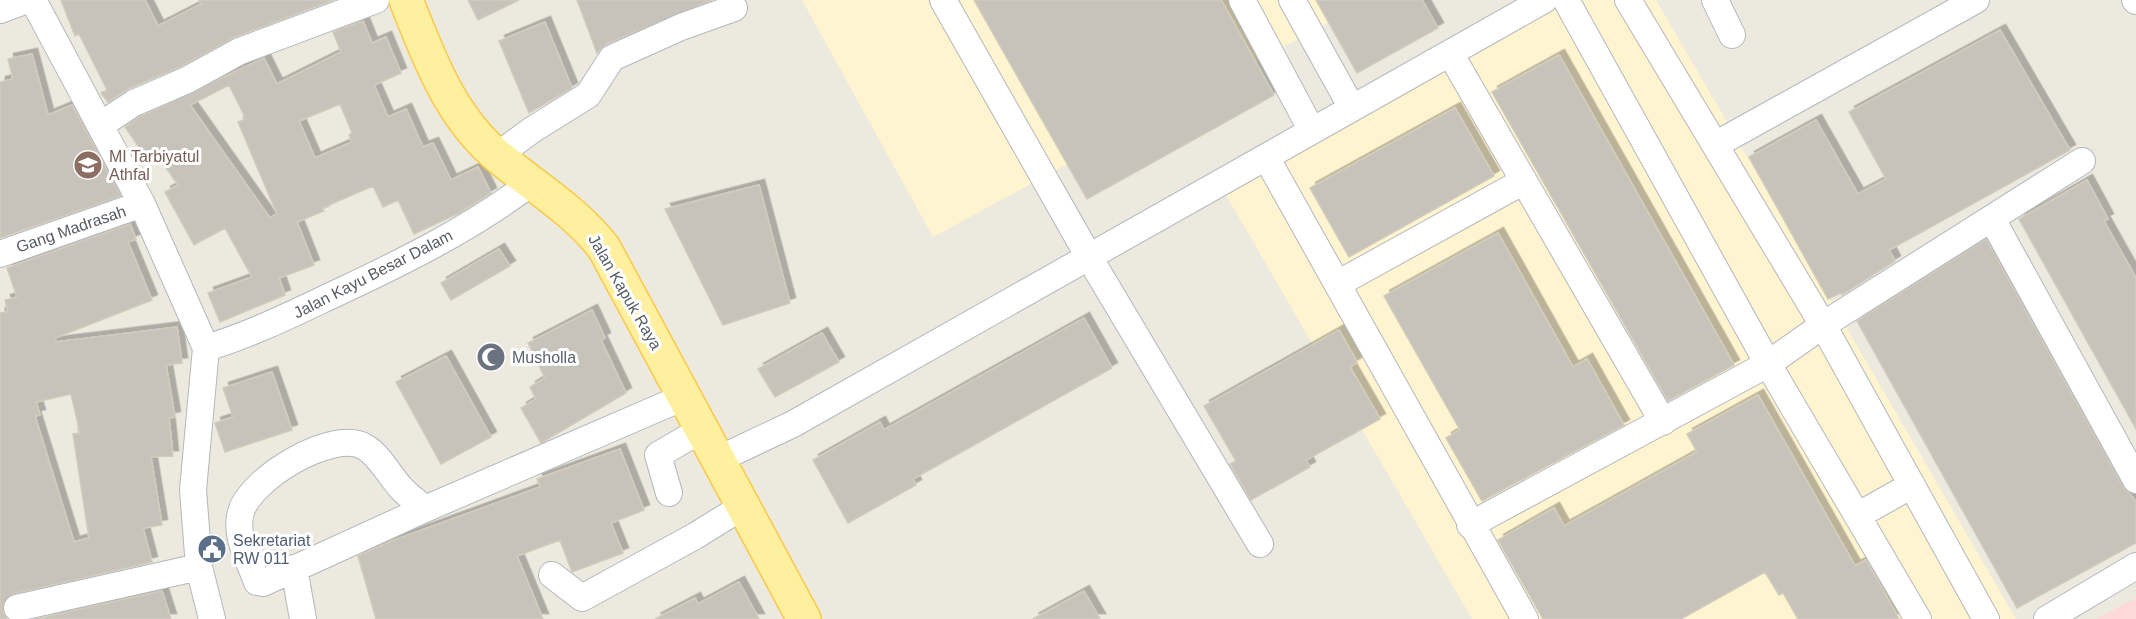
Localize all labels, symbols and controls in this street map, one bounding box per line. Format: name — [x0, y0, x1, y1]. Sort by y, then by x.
place label: MI Tarbiyatul Athfal — [109, 148, 199, 183]
school or university icon: MI Tarbiyatul Athfal — [72, 149, 104, 181]
street label: Gang Madrasah — [14, 202, 128, 256]
street label: Jalan Kayu Besar Dalam — [291, 226, 455, 322]
street label: Jalan Kapuk Raya — [585, 232, 665, 353]
mosque icon: Musholla — [475, 341, 507, 373]
place label: Musholla — [512, 349, 576, 366]
place label: Sekretariat RW 011 — [233, 532, 311, 567]
public building icon: Sekretariat RW 011 — [196, 533, 228, 565]

